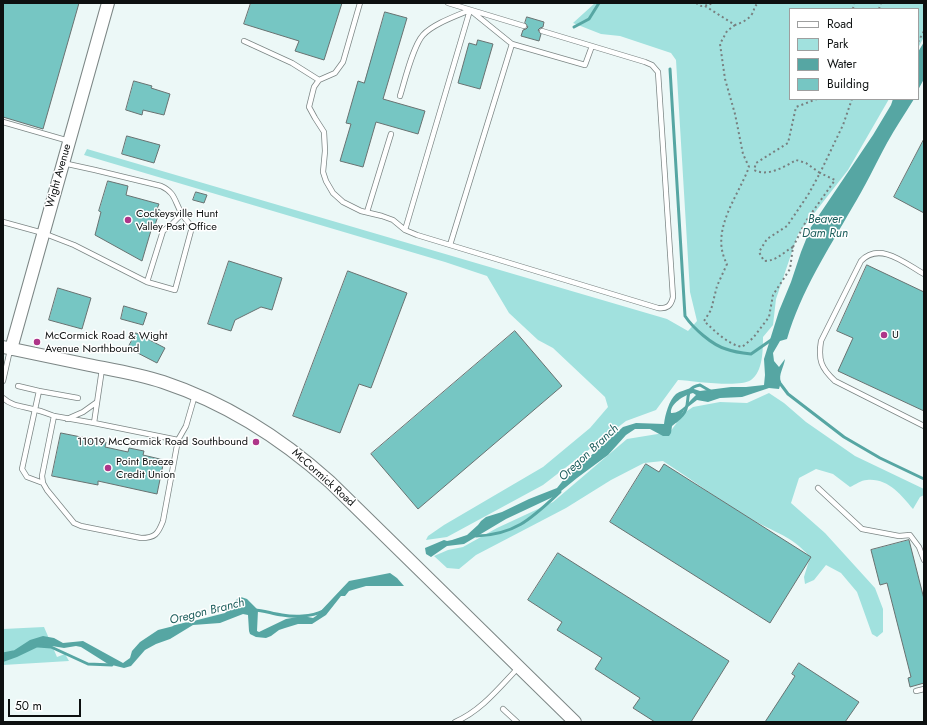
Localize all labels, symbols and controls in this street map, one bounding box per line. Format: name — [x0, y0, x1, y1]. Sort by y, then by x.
legend — [789, 8, 919, 100]
text: Road — [827, 15, 853, 33]
text: Park — [827, 35, 848, 53]
text: Water — [827, 55, 857, 73]
text: Building — [827, 75, 869, 93]
street label: Wight Avenue — [44, 142, 74, 210]
place label: Cockeysville Hunt Valley Post Office — [136, 207, 218, 233]
water label: Beaver Dam Run — [802, 213, 848, 241]
marker: Cockeysville Hunt Valley Post Office — [123, 215, 133, 225]
place label: U — [892, 328, 899, 342]
place label: McCormick Road & Wight Avenue Northbound — [45, 329, 168, 355]
marker: U — [879, 330, 889, 340]
marker: McCormick Road & Wight Avenue Northbound — [32, 337, 42, 347]
water label: Oregon Branch — [556, 422, 622, 484]
place label: 11019 McCormick Road Southbound — [77, 435, 248, 449]
marker: 11019 McCormick Road Southbound — [251, 437, 261, 447]
street label: McCormick Road — [289, 446, 357, 510]
place label: Point Breeze Credit Union — [116, 455, 175, 481]
marker: Point Breeze Credit Union — [103, 463, 113, 473]
water label: Oregon Branch — [168, 596, 246, 628]
scale bar — [10, 691, 83, 717]
text: 50 m — [15, 697, 42, 715]

